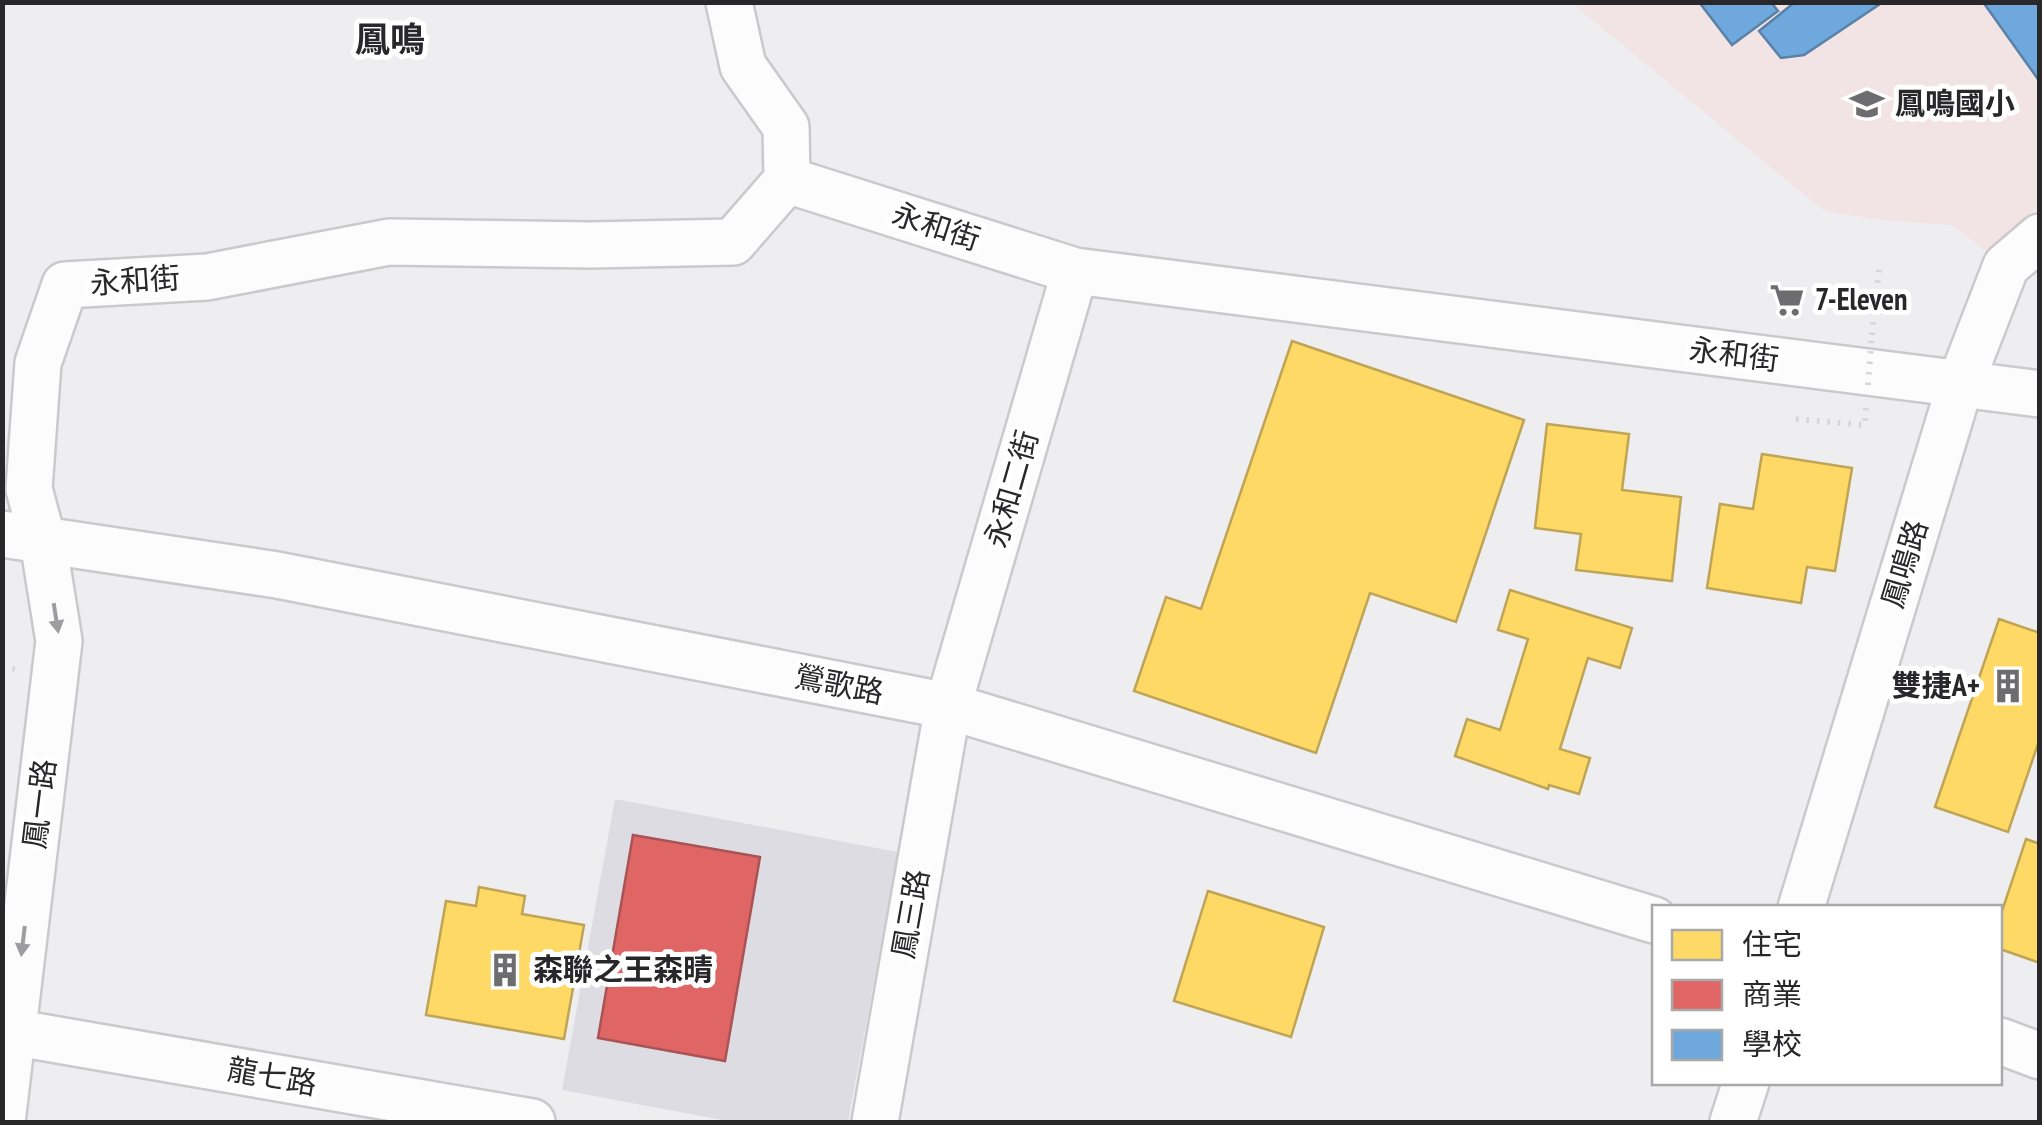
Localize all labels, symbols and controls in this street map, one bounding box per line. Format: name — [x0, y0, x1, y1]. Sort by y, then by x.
district label: 鳳鳴 — [355, 16, 425, 62]
place label: 鳳鳴國小 — [1895, 83, 2015, 122]
school or university icon: 鳳鳴國小 — [1848, 85, 1886, 123]
street label: 永和街 — [888, 193, 985, 258]
street label: 永和街 — [89, 257, 181, 302]
place label: 7-Eleven — [1815, 279, 1908, 318]
supermarket icon: 7-Eleven — [1768, 281, 1806, 319]
street label: 永和街 — [1687, 329, 1781, 378]
street label: 永和二街 — [975, 426, 1046, 552]
street label: 鳳鳴路 — [1872, 515, 1935, 612]
one-way arrow — [49, 603, 64, 635]
street label: 鶯歌路 — [791, 656, 887, 711]
place label: 雙捷A+ — [1892, 665, 1980, 704]
building icon: 雙捷A+ — [1989, 667, 2027, 705]
street label: 鳳一路 — [14, 757, 63, 851]
street label: 鳳三路 — [883, 866, 937, 961]
legend — [1652, 905, 2002, 1085]
text: 住宅 — [1742, 924, 1802, 963]
one-way arrow — [15, 926, 31, 957]
place label: 森聯之王森晴 — [533, 949, 713, 988]
building icon: 森聯之王森晴 — [486, 951, 524, 989]
text: 商業 — [1742, 974, 1802, 1013]
text: 學校 — [1742, 1024, 1802, 1063]
street label: 龍七路 — [225, 1049, 320, 1103]

